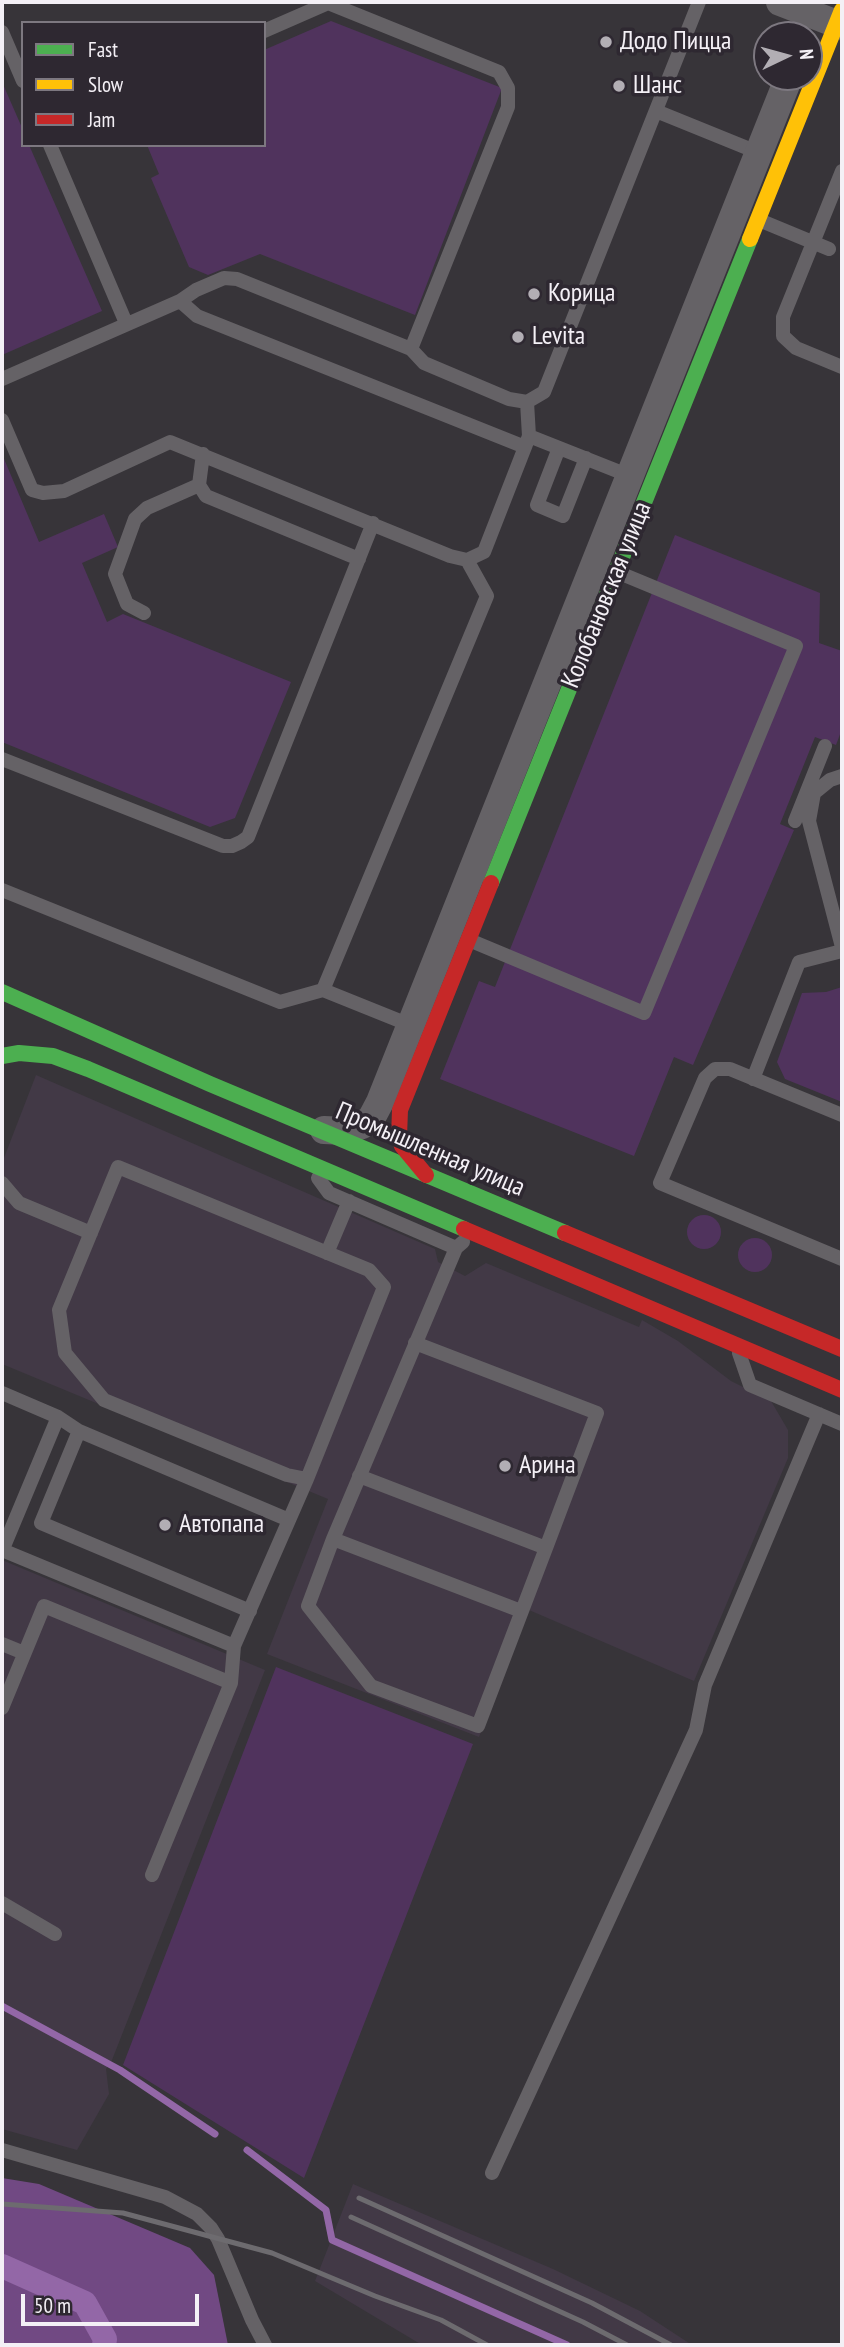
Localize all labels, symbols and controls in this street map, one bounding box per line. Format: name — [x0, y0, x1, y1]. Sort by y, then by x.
legend — [21, 21, 266, 147]
north arrow — [753, 21, 823, 91]
place label: Додо Пицца — [620, 26, 732, 58]
marker: Додо Пицца — [598, 34, 614, 50]
text: Fast — [88, 36, 118, 63]
text: N — [795, 48, 819, 60]
place label: Шанс — [633, 70, 682, 102]
text: Slow — [88, 71, 123, 98]
marker: Шанс — [611, 78, 627, 94]
text: Jam — [88, 106, 115, 133]
place label: Корица — [548, 278, 615, 310]
marker: Корица — [526, 286, 542, 302]
place label: Levita — [532, 321, 585, 353]
marker: Levita — [510, 329, 526, 345]
street label: Колобановская улица — [555, 497, 659, 693]
street label: Промышленная улица — [331, 1096, 529, 1204]
place label: Арина — [519, 1450, 576, 1482]
marker: Арина — [497, 1458, 513, 1474]
place label: Автопапа — [179, 1509, 264, 1541]
marker: Автопапа — [157, 1517, 173, 1533]
scale bar — [24, 2280, 203, 2324]
text: 50 m — [34, 2292, 71, 2319]

